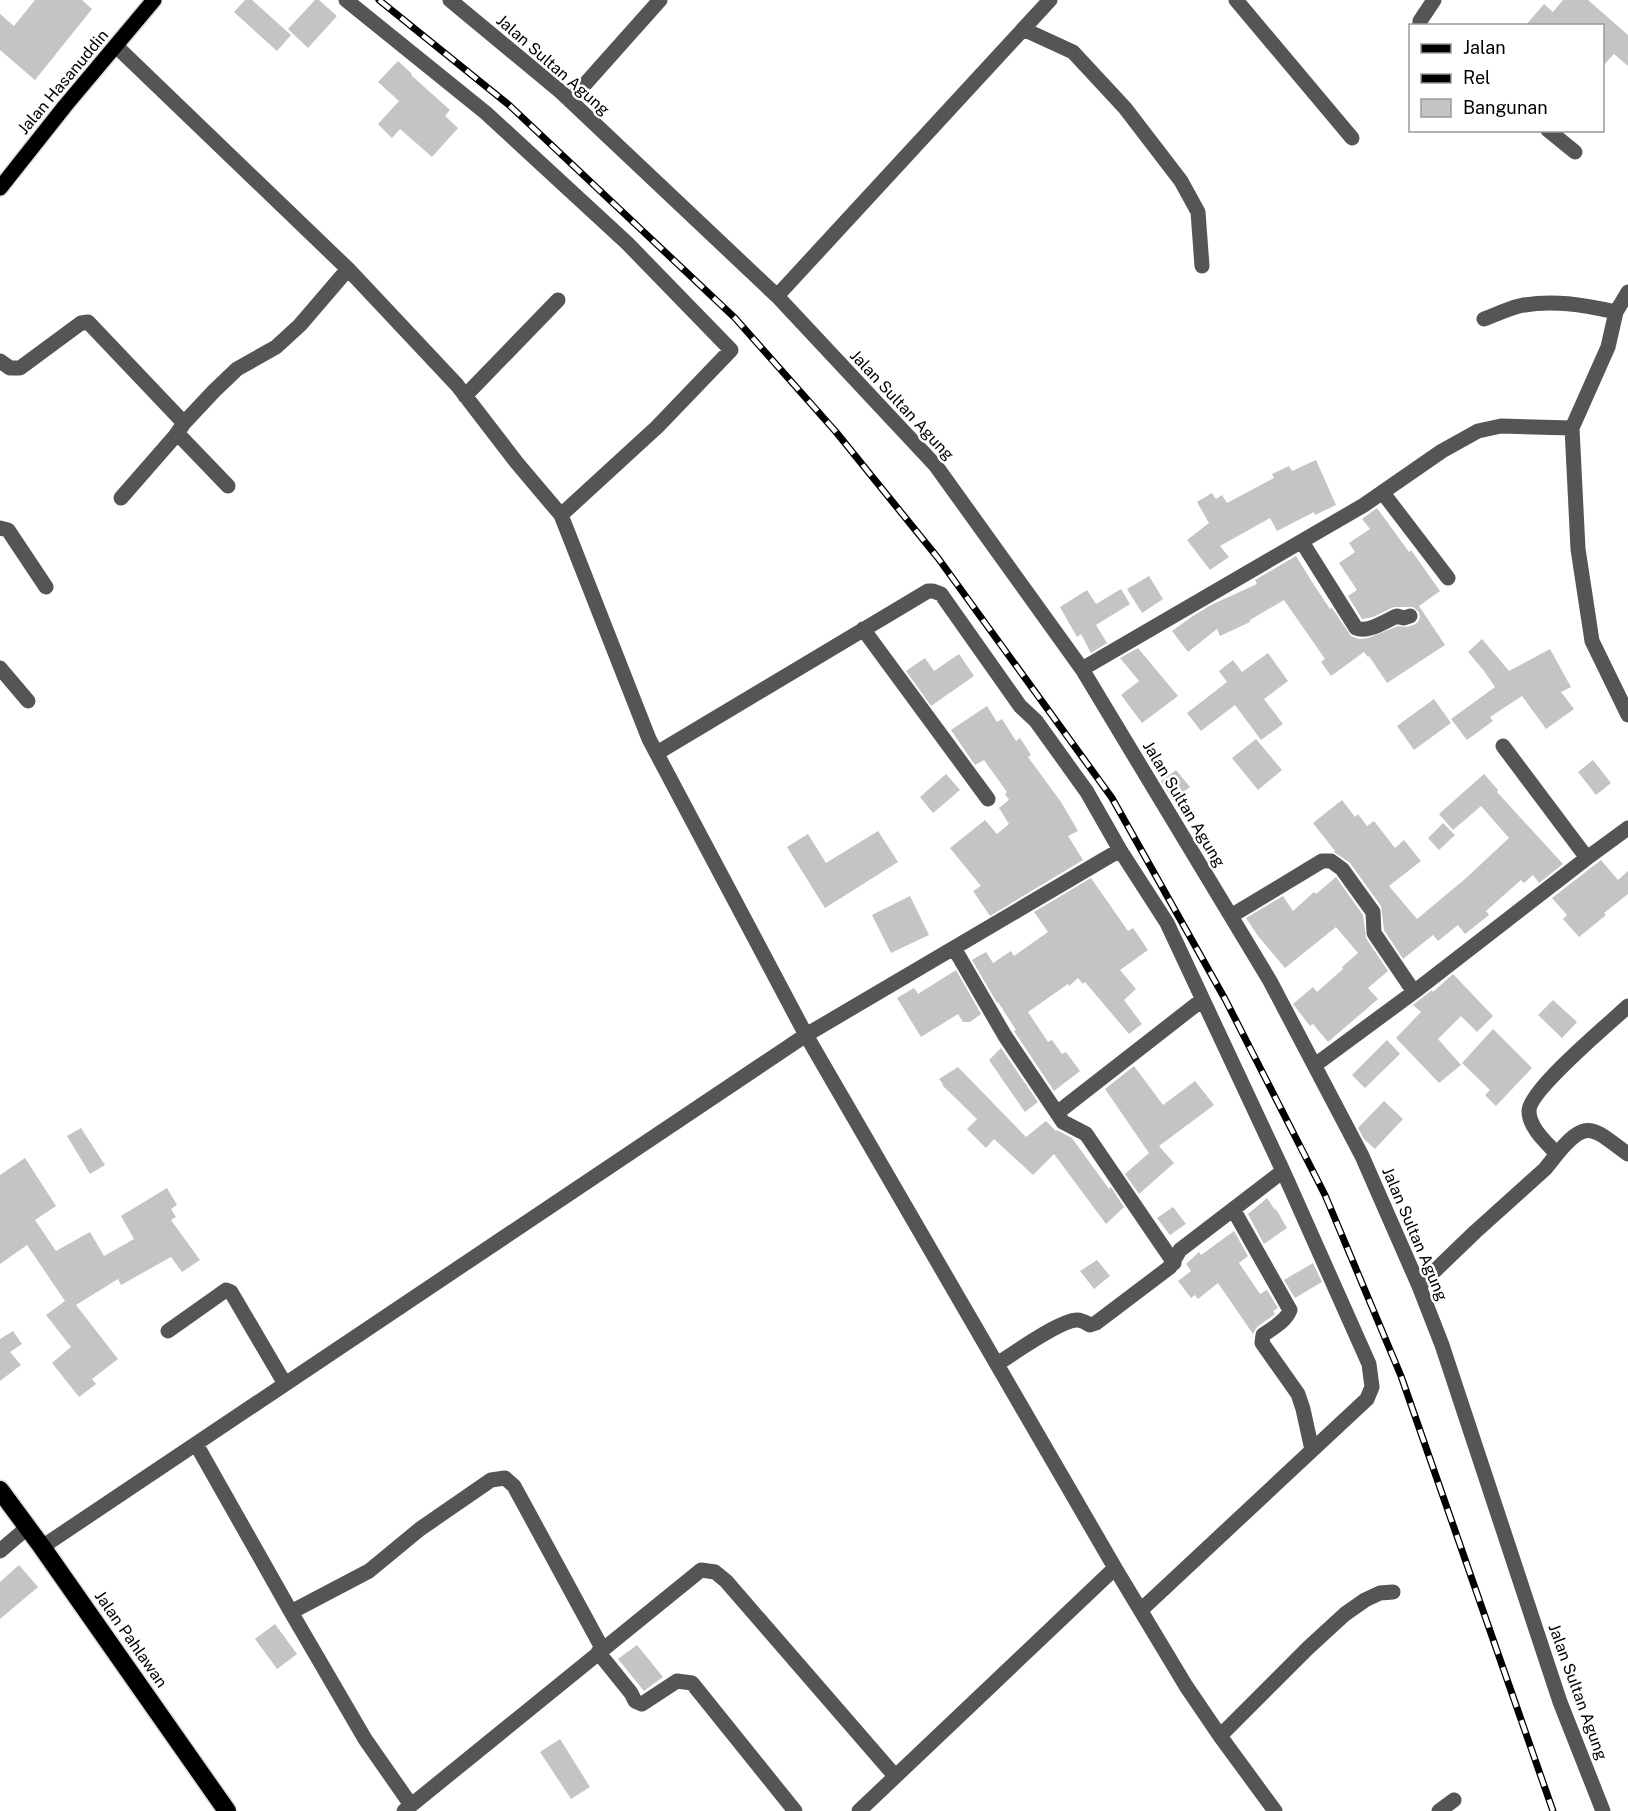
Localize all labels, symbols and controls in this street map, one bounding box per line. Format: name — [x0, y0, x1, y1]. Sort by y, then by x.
street label: Jalan Sultan Agung — [493, 11, 613, 119]
legend — [1409, 24, 1604, 132]
street label: Jalan Hasanuddin — [14, 26, 112, 138]
text: Jalan — [1463, 37, 1506, 58]
text: Rel — [1463, 67, 1491, 88]
text: Bangunan — [1463, 97, 1548, 118]
street label: Jalan Sultan Agung — [846, 346, 958, 464]
street label: Jalan Sultan Agung — [1139, 738, 1229, 871]
street label: Jalan Sultan Agung — [1378, 1164, 1452, 1304]
street label: Jalan Pahlawan — [91, 1587, 171, 1691]
street label: Jalan Sultan Agung — [1544, 1621, 1612, 1763]

